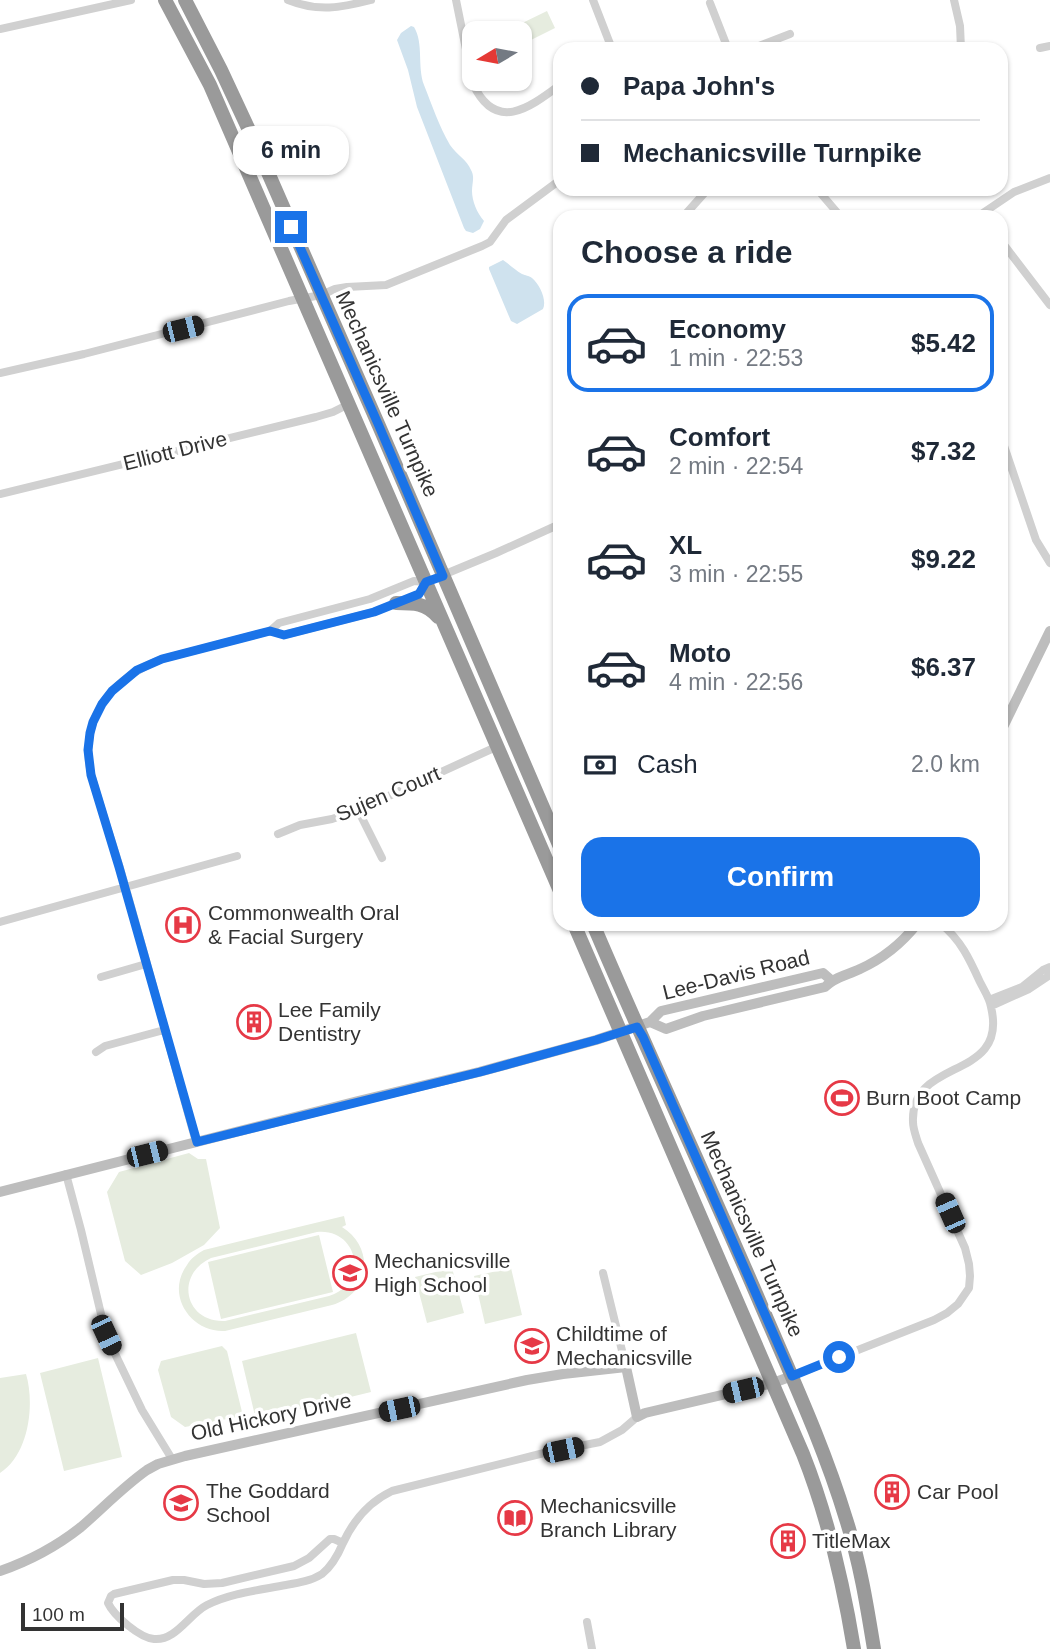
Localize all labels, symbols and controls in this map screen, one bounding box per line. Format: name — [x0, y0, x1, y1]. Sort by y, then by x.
north arrow — [462, 21, 532, 91]
map controls — [462, 21, 532, 91]
text: Papa John's — [623, 71, 775, 101]
callout: 6 min — [233, 126, 349, 174]
text: 6 min — [261, 137, 321, 163]
text: Mechanicsville Turnpike — [623, 138, 922, 168]
route end — [275, 211, 307, 243]
text: Choose a ride — [581, 234, 793, 270]
street label: Mechanicsville Turnpike — [332, 287, 443, 500]
icon: car — [585, 312, 648, 375]
car — [161, 314, 206, 344]
text: Economy — [669, 314, 786, 344]
text: $5.42 — [911, 328, 976, 358]
text: 1 min · 22:53 — [669, 345, 803, 371]
icon: car — [585, 420, 648, 483]
text: Comfort — [669, 422, 770, 452]
street label: Elliott Drive — [121, 427, 229, 475]
text: $7.32 — [911, 436, 976, 466]
text: 2 min · 22:54 — [669, 453, 803, 479]
icon: car — [585, 528, 648, 591]
text: XL — [669, 530, 702, 560]
text: $9.22 — [911, 544, 976, 574]
text: 3 min · 22:55 — [669, 561, 803, 587]
icon: car — [585, 636, 648, 699]
text: Moto — [669, 638, 731, 668]
text: $6.37 — [911, 652, 976, 682]
text: 4 min · 22:56 — [669, 669, 803, 695]
icon: cash — [581, 746, 619, 784]
text: Cash — [637, 749, 698, 779]
text: 2.0 km — [911, 751, 980, 777]
street label: Sujen Court — [332, 761, 443, 826]
button: Confirm — [581, 837, 980, 917]
place label: Commonwealth Oral & Facial Surgery — [208, 901, 399, 948]
hospital icon: Commonwealth Oral & Facial Surgery — [164, 906, 202, 944]
street label: Lee-Davis Road — [660, 945, 812, 1004]
place label: Lee Family Dentistry — [278, 998, 381, 1045]
building icon: Lee Family Dentistry — [235, 1003, 273, 1041]
sports icon: Burn Boot Camp — [823, 1079, 861, 1117]
place label: Burn Boot Camp — [866, 1086, 1021, 1109]
street label: Mechanicsville Turnpike — [697, 1127, 808, 1340]
car — [125, 1139, 170, 1169]
car — [932, 1190, 969, 1236]
place label: Mechanicsville High School — [374, 1249, 511, 1296]
school or university icon: Mechanicsville High School — [331, 1254, 369, 1292]
car — [88, 1312, 125, 1358]
place label: Childtime of Mechanicsville — [556, 1322, 693, 1369]
school or university icon: Childtime of Mechanicsville — [513, 1327, 551, 1365]
route start — [823, 1341, 855, 1373]
car — [721, 1375, 766, 1405]
street label: Old Hickory Drive — [189, 1388, 353, 1445]
car — [377, 1394, 422, 1424]
car — [541, 1435, 586, 1465]
building icon: Car Pool — [873, 1473, 911, 1511]
place label: The Goddard School — [206, 1479, 330, 1526]
place label: Car Pool — [917, 1480, 999, 1503]
school or university icon: The Goddard School — [162, 1484, 200, 1522]
place label: Mechanicsville Branch Library — [540, 1494, 677, 1541]
library icon: Mechanicsville Branch Library — [496, 1499, 534, 1537]
building icon: TitleMax — [769, 1522, 807, 1560]
place label: TitleMax — [812, 1529, 891, 1552]
scale bar — [21, 1600, 124, 1632]
text: 100 m — [32, 1604, 85, 1625]

